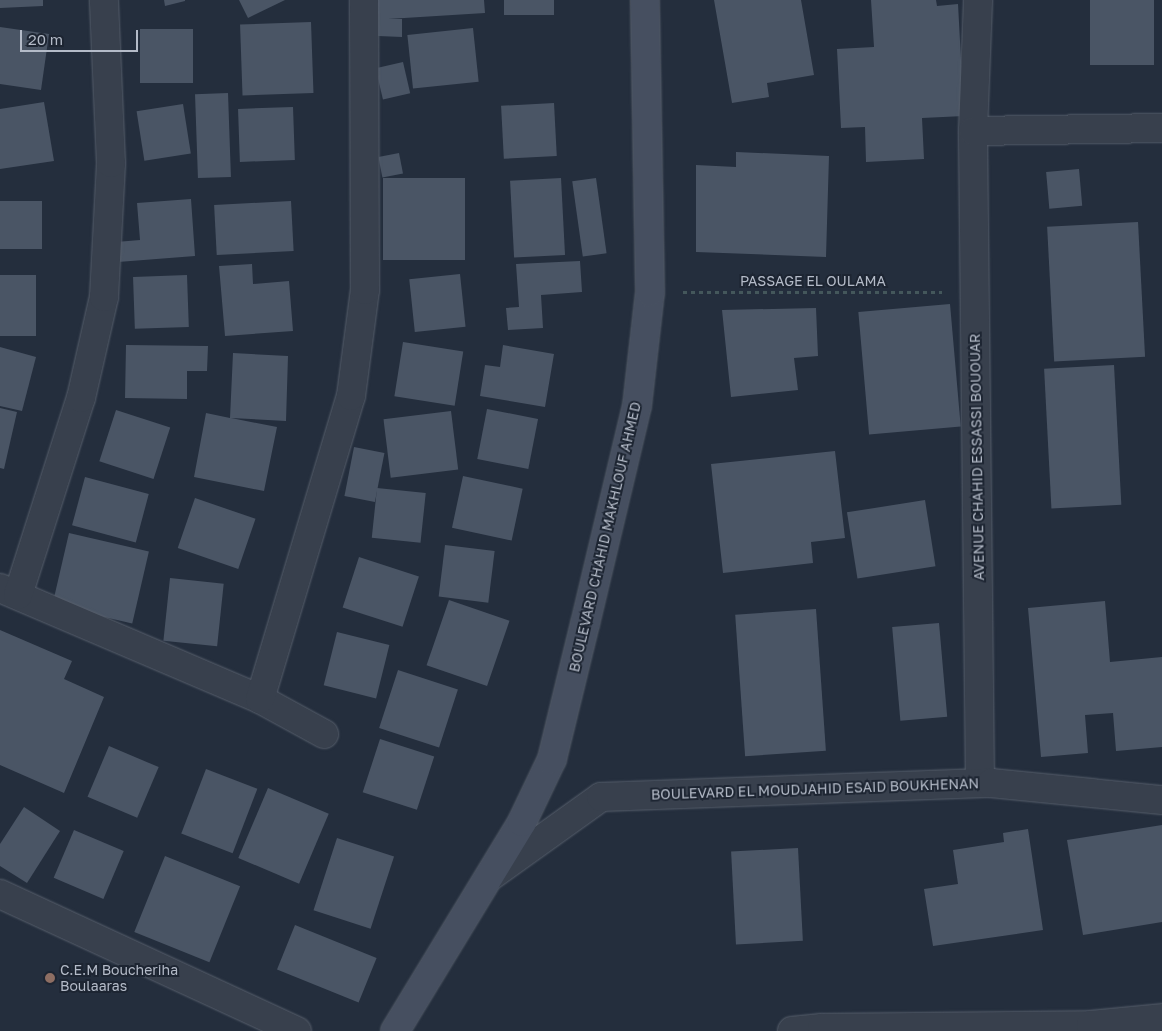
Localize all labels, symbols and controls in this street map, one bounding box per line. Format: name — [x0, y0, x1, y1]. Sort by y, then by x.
scale bar — [22, 20, 140, 52]
text: 20 m — [28, 30, 63, 48]
street label: PASSAGE EL OULAMA — [740, 273, 886, 289]
street label: AVENUE CHAHID ESSASSI BOUOUAR — [966, 333, 988, 581]
street label: BOULEVARD CHAHID MAKHLOUF AHMED — [566, 400, 644, 674]
street label: BOULEVARD EL MOUDJAHID ESAID BOUKHENAN — [651, 775, 979, 803]
place label: C.E.M Boucheriha Boulaaras — [60, 962, 178, 994]
marker: C.E.M Boucheriha Boulaaras — [44, 972, 56, 984]

